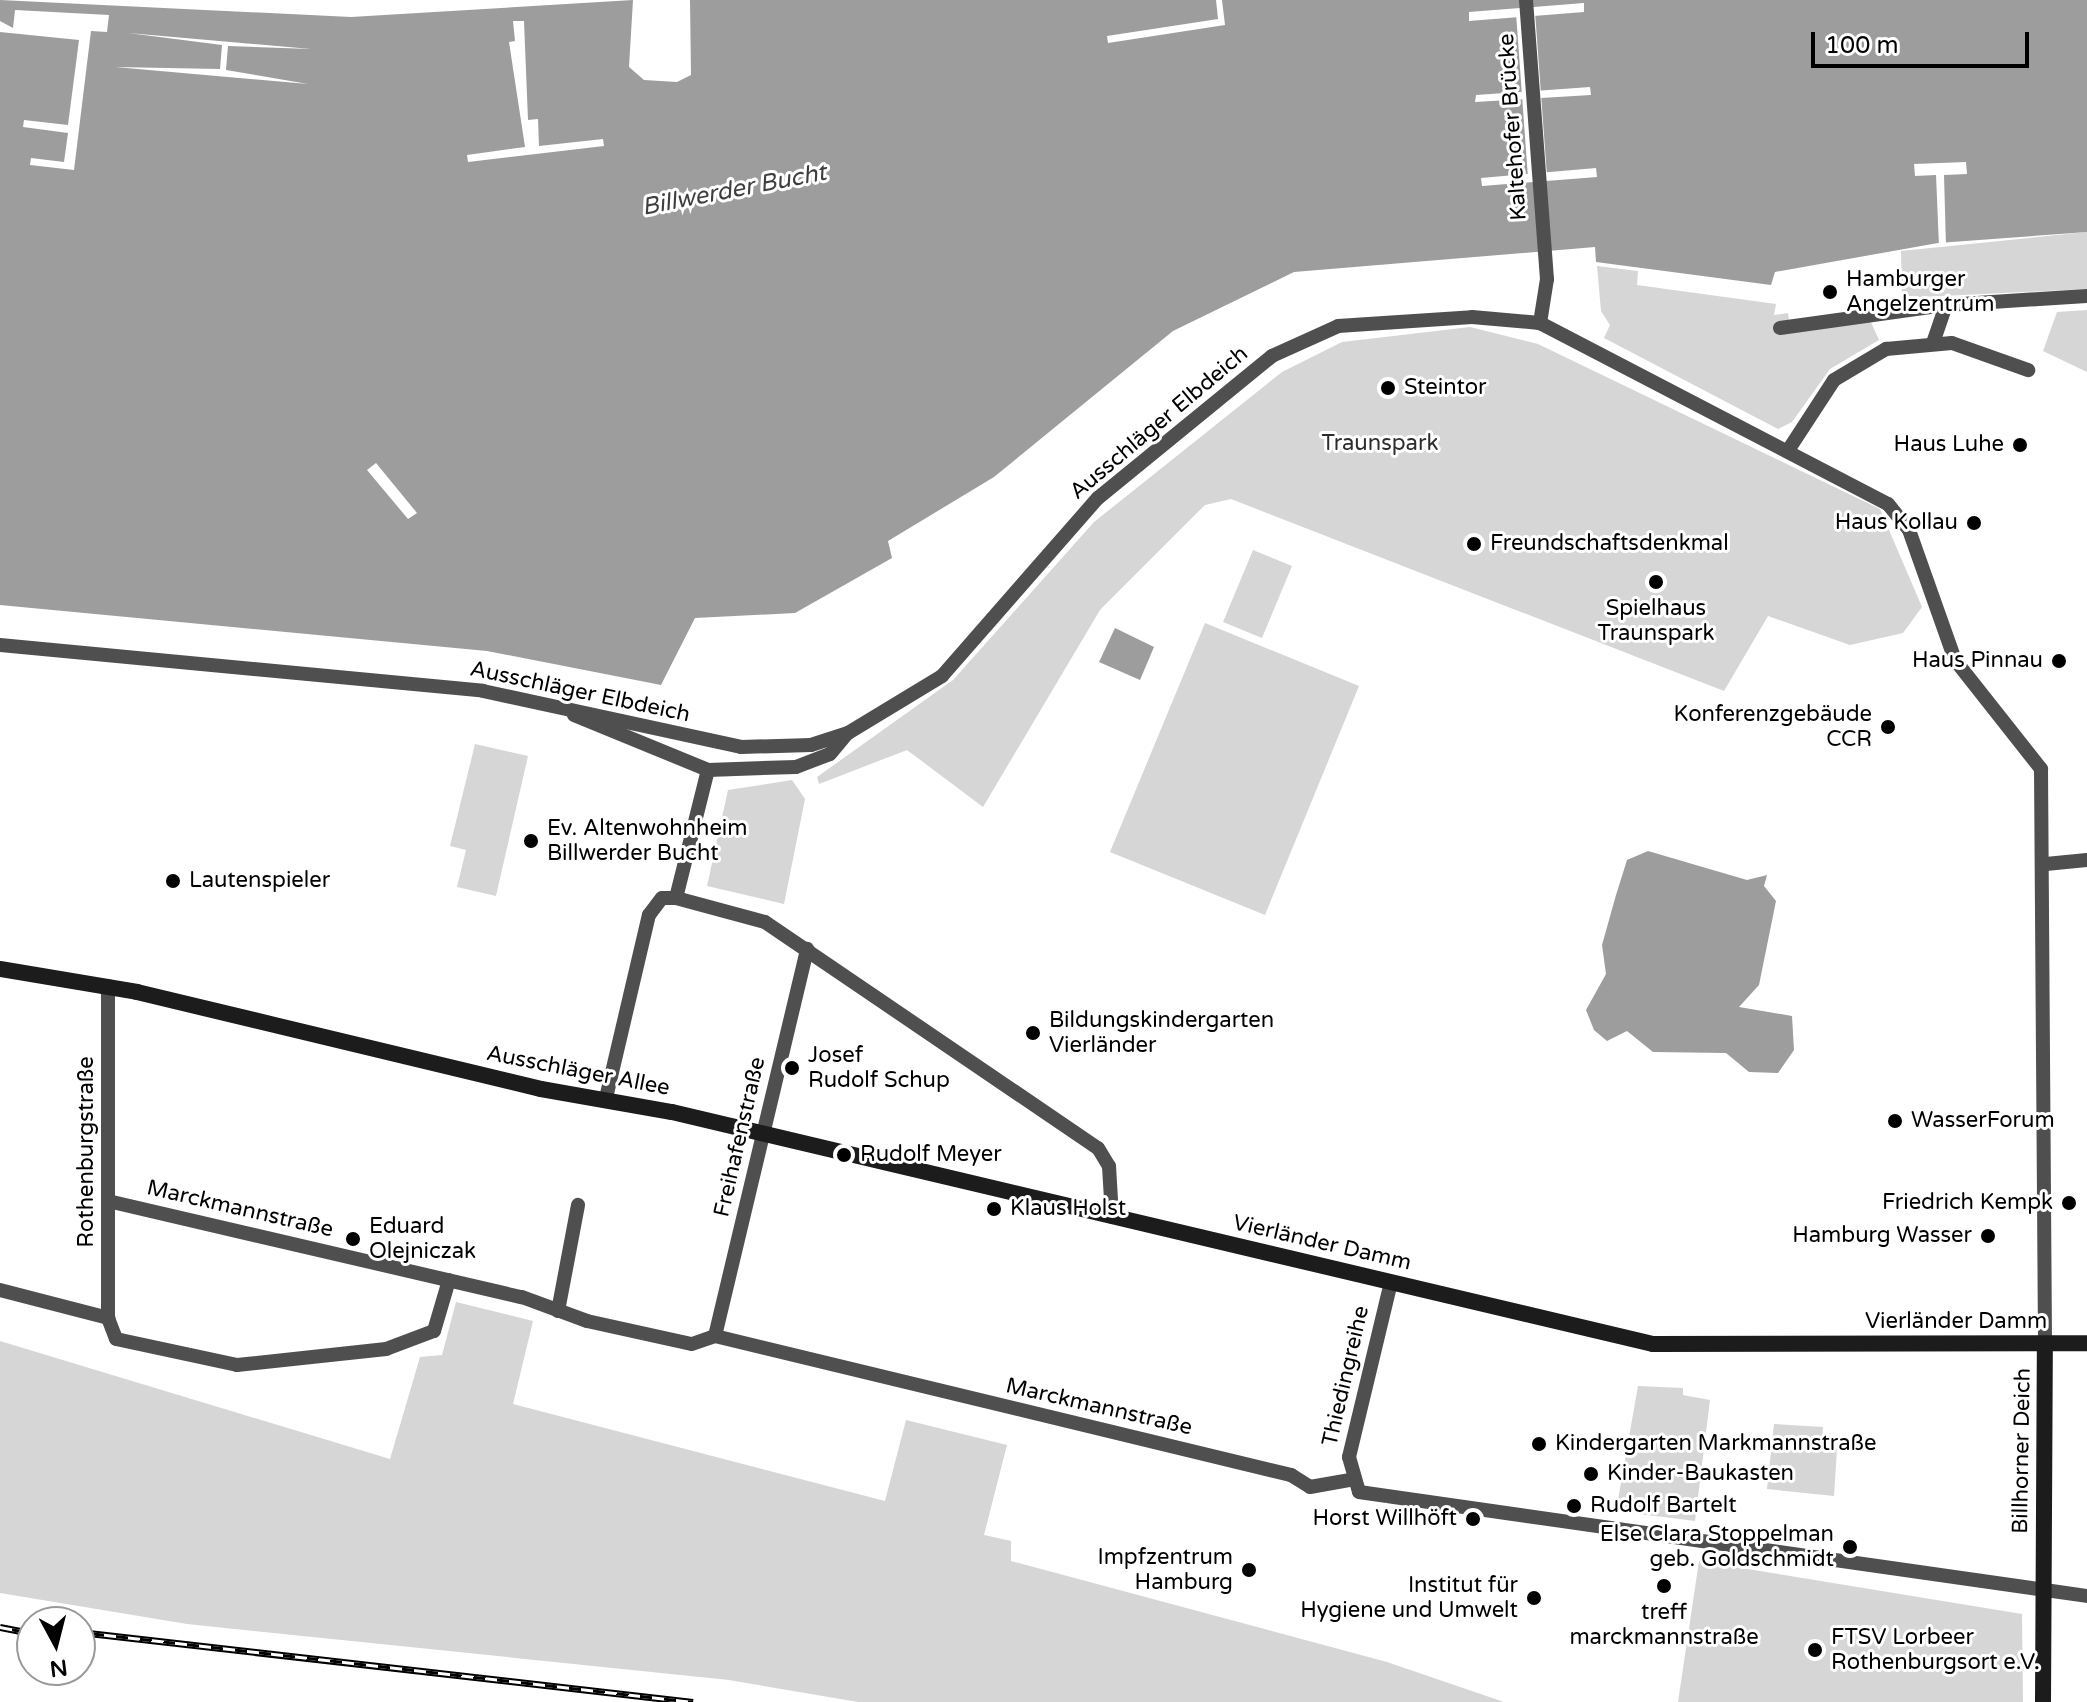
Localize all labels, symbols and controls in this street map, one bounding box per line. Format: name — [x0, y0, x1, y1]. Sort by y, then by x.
scale bar — [1815, 16, 2033, 66]
text: 100 m — [1825, 31, 1899, 60]
street label: Kaltehofer Brücke — [1493, 33, 1533, 221]
water label: Billwerder Bucht — [639, 158, 829, 222]
place label: Hamburger Angelzentrum — [1846, 266, 1994, 318]
marker: Hamburger Angelzentrum — [1821, 283, 1839, 301]
street label: Ausschläger Elbdeich — [1065, 341, 1253, 505]
place label: Steintor — [1404, 375, 1486, 401]
marker: Steintor — [1379, 379, 1397, 397]
park label: Traunspark — [1322, 431, 1438, 457]
place label: Haus Luhe — [1894, 432, 2004, 458]
marker: Haus Luhe — [2011, 436, 2029, 454]
place label: Haus Kollau — [1835, 510, 1958, 536]
marker: Haus Kollau — [1965, 514, 1983, 532]
place label: Freundschaftsdenkmal — [1490, 531, 1729, 557]
marker: Freundschaftsdenkmal — [1465, 535, 1483, 553]
marker: Spielhaus Traunspark — [1647, 573, 1665, 591]
place label: Spielhaus Traunspark — [1598, 595, 1714, 646]
place label: Haus Pinnau — [1912, 648, 2043, 674]
marker: Haus Pinnau — [2050, 652, 2068, 670]
street label: Ausschläger Elbdeich — [468, 656, 692, 728]
place label: Konferenzgebäude CCR — [1673, 701, 1872, 752]
marker: Konferenzgebäude CCR — [1879, 718, 1897, 736]
place label: Ev. Altenwohnheim Billwerder Bucht — [547, 815, 748, 866]
marker: Ev. Altenwohnheim Billwerder Bucht — [522, 832, 540, 850]
place label: Lautenspieler — [189, 868, 330, 894]
marker: Lautenspieler — [164, 872, 182, 890]
place label: Bildungskindergarten Vierländer — [1049, 1007, 1274, 1058]
marker: Bildungskindergarten Vierländer — [1024, 1024, 1042, 1042]
street label: Ausschläger Allee — [484, 1040, 672, 1102]
place label: Josef Rudolf Schup — [808, 1042, 950, 1094]
street label: Freihafenstraße — [709, 1054, 771, 1220]
street label: Rothenburgstraße — [74, 1056, 100, 1248]
marker: Josef Rudolf Schup — [783, 1059, 801, 1077]
place label: WasserForum — [1911, 1108, 2055, 1134]
marker: WasserForum — [1886, 1112, 1904, 1130]
place label: Rudolf Meyer — [860, 1142, 1002, 1168]
marker: Rudolf Meyer — [835, 1146, 853, 1164]
street label: Marckmannstraße — [144, 1175, 336, 1243]
place label: Friedrich Kempk — [1882, 1190, 2053, 1216]
marker: Friedrich Kempk — [2060, 1194, 2078, 1212]
place label: Klaus Holst — [1010, 1196, 1126, 1222]
marker: Klaus Holst — [985, 1200, 1003, 1218]
street label: Vierländer Damm — [1230, 1210, 1414, 1276]
place label: Eduard Olejniczak — [369, 1213, 476, 1264]
place label: Hamburg Wasser — [1792, 1223, 1972, 1249]
marker: Hamburg Wasser — [1979, 1227, 1997, 1245]
marker: Eduard Olejniczak — [344, 1230, 362, 1248]
street label: Thiedingreihe — [1317, 1303, 1375, 1449]
street label: Vierländer Damm — [1865, 1309, 2047, 1335]
street label: Billhorner Deich — [2007, 1368, 2037, 1534]
street label: Marckmannstraße — [1003, 1373, 1195, 1441]
place label: Kindergarten Markmannstraße — [1555, 1431, 1876, 1457]
marker: Kindergarten Markmannstraße — [1530, 1435, 1548, 1453]
place label: Kinder-Baukasten — [1607, 1461, 1794, 1487]
marker: Kinder-Baukasten — [1582, 1465, 1600, 1483]
place label: Rudolf Bartelt — [1590, 1493, 1737, 1519]
marker: Rudolf Bartelt — [1565, 1497, 1583, 1515]
place label: Horst Willhöft — [1313, 1506, 1457, 1532]
marker: Horst Willhöft — [1464, 1510, 1482, 1528]
place label: Else Clara Stoppelman geb. Goldschmidt — [1600, 1521, 1834, 1572]
marker: Else Clara Stoppelman geb. Goldschmidt — [1841, 1538, 1859, 1556]
place label: Impfzentrum Hamburg — [1098, 1544, 1233, 1596]
marker: Impfzentrum Hamburg — [1240, 1561, 1258, 1579]
place label: Institut für Hygiene und Umwelt — [1300, 1572, 1518, 1624]
marker: treff marckmannstraße — [1655, 1577, 1673, 1595]
marker: Institut für Hygiene und Umwelt — [1525, 1589, 1543, 1607]
place label: treff marckmannstraße — [1569, 1599, 1759, 1650]
north arrow — [16, 1606, 96, 1686]
place label: FTSV Lorbeer Rothenburgsort e.V. — [1831, 1624, 2040, 1676]
marker: FTSV Lorbeer Rothenburgsort e.V. — [1806, 1641, 1824, 1659]
text: N — [48, 1654, 69, 1682]

